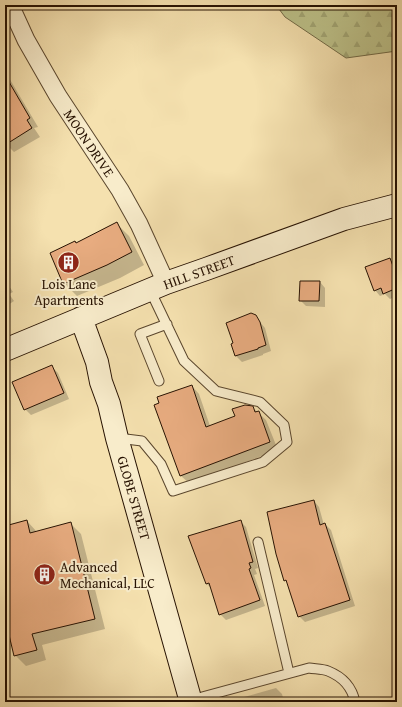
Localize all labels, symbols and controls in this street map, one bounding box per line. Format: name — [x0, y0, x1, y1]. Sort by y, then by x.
street label: MOON DRIVE — [59, 105, 119, 181]
building icon: Lois Lane Apartments — [56, 249, 82, 275]
street label: HILL STREET — [160, 250, 238, 294]
place label: Lois Lane Apartments — [34, 274, 104, 310]
street label: GLOBE STREET — [112, 454, 156, 542]
place label: Advanced Mechanical, LLC — [60, 557, 155, 593]
building icon: Advanced Mechanical, LLC — [32, 562, 58, 588]

